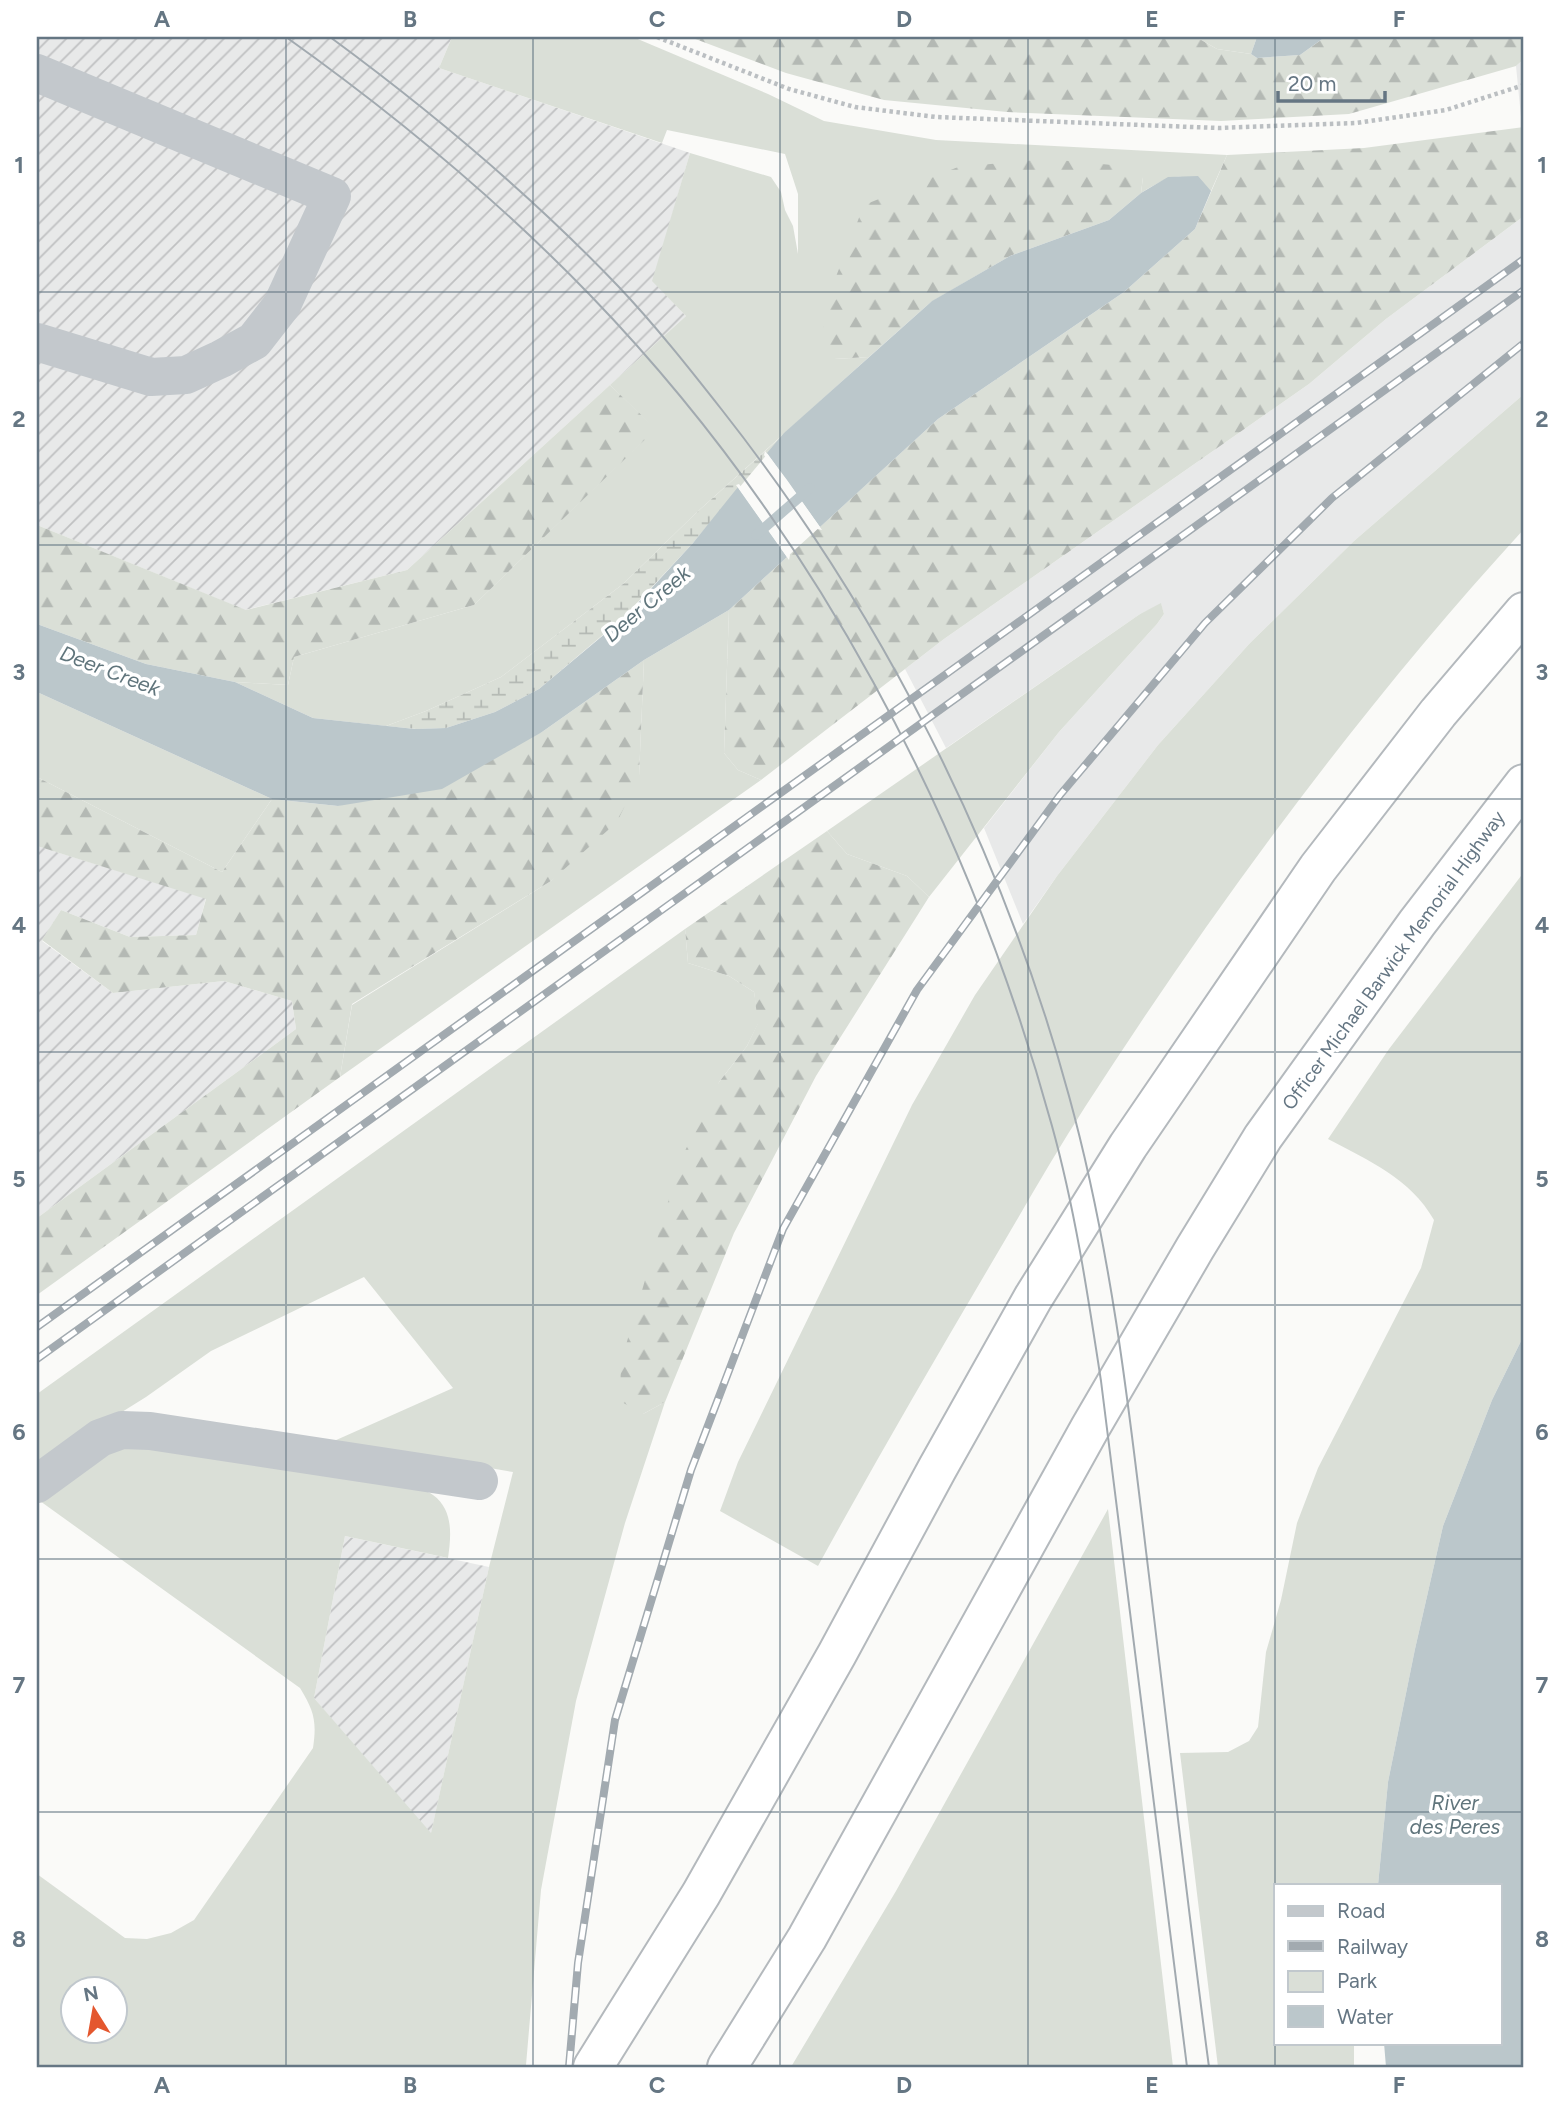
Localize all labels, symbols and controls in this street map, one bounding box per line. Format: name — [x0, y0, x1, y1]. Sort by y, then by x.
text: A — [154, 5, 171, 33]
text: B — [403, 5, 417, 33]
text: C — [649, 5, 666, 33]
text: D — [896, 5, 912, 33]
text: E — [1145, 5, 1159, 33]
text: F — [1393, 5, 1406, 33]
scale bar — [1278, 60, 1384, 104]
text: 20 m — [1288, 71, 1336, 96]
text: 1 — [14, 151, 24, 179]
text: 1 — [1537, 151, 1547, 179]
text: 2 — [12, 405, 26, 433]
text: 2 — [1535, 405, 1549, 433]
water label: Deer Creek — [598, 560, 696, 647]
water label: Deer Creek — [57, 640, 165, 701]
text: 3 — [13, 658, 25, 686]
text: 3 — [1536, 658, 1548, 686]
street label: Officer Michael Barwick Memorial Highway — [1277, 806, 1510, 1114]
text: 4 — [12, 911, 26, 939]
text: 4 — [1535, 911, 1549, 939]
text: 5 — [12, 1165, 26, 1193]
text: 5 — [1535, 1165, 1549, 1193]
text: 6 — [12, 1418, 26, 1446]
text: 6 — [1535, 1418, 1549, 1446]
text: 7 — [13, 1671, 26, 1699]
text: 7 — [1536, 1671, 1549, 1699]
water label: River des Peres — [1410, 1790, 1501, 1839]
legend — [1274, 1884, 1502, 2044]
text: Road — [1337, 1898, 1385, 1923]
text: 8 — [12, 1925, 26, 1953]
text: 8 — [1535, 1925, 1549, 1953]
text: Railway — [1337, 1934, 1408, 1959]
text: Park — [1337, 1968, 1378, 1993]
north arrow — [60, 1974, 130, 2044]
text: N — [81, 1981, 100, 2006]
text: Water — [1337, 2004, 1393, 2029]
text: A — [154, 2071, 171, 2099]
text: B — [403, 2071, 417, 2099]
text: C — [649, 2071, 666, 2099]
text: D — [896, 2071, 912, 2099]
text: E — [1145, 2071, 1159, 2099]
text: F — [1393, 2071, 1406, 2099]

